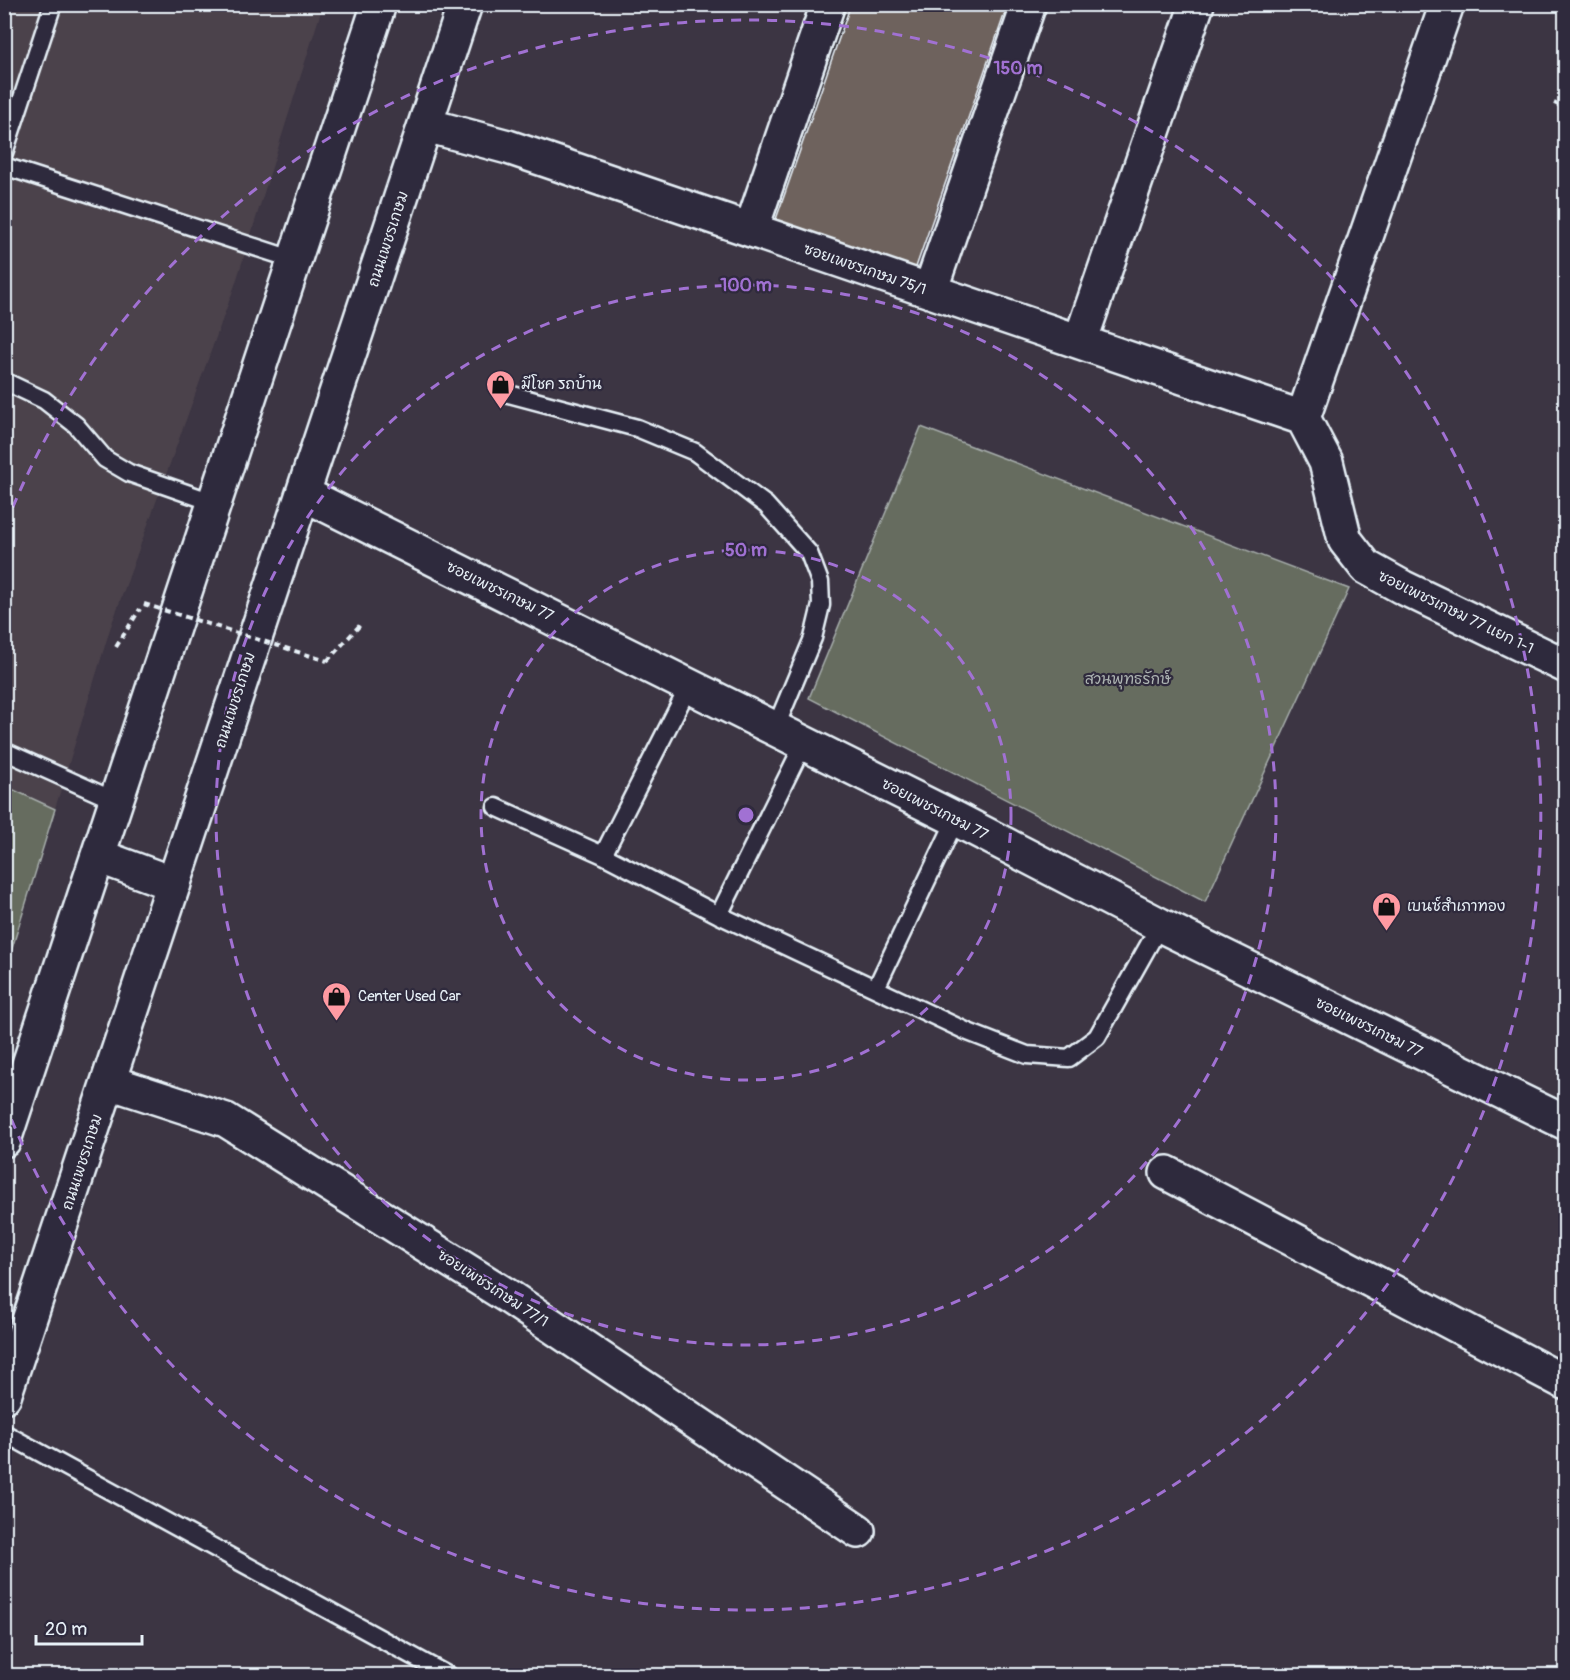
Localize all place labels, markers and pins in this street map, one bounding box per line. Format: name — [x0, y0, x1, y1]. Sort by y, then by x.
shop icon: มีโชค รถบ้าน — [484, 368, 516, 410]
place label: มีโชค รถบ้าน — [521, 374, 602, 394]
centre of rings — [736, 805, 756, 825]
shop icon: เบนซ์สำเภาทอง — [1370, 890, 1402, 932]
place label: เบนซ์สำเภาทอง — [1407, 896, 1505, 916]
shop icon: Center Used Car — [321, 980, 353, 1022]
place label: Center Used Car — [358, 987, 462, 1006]

